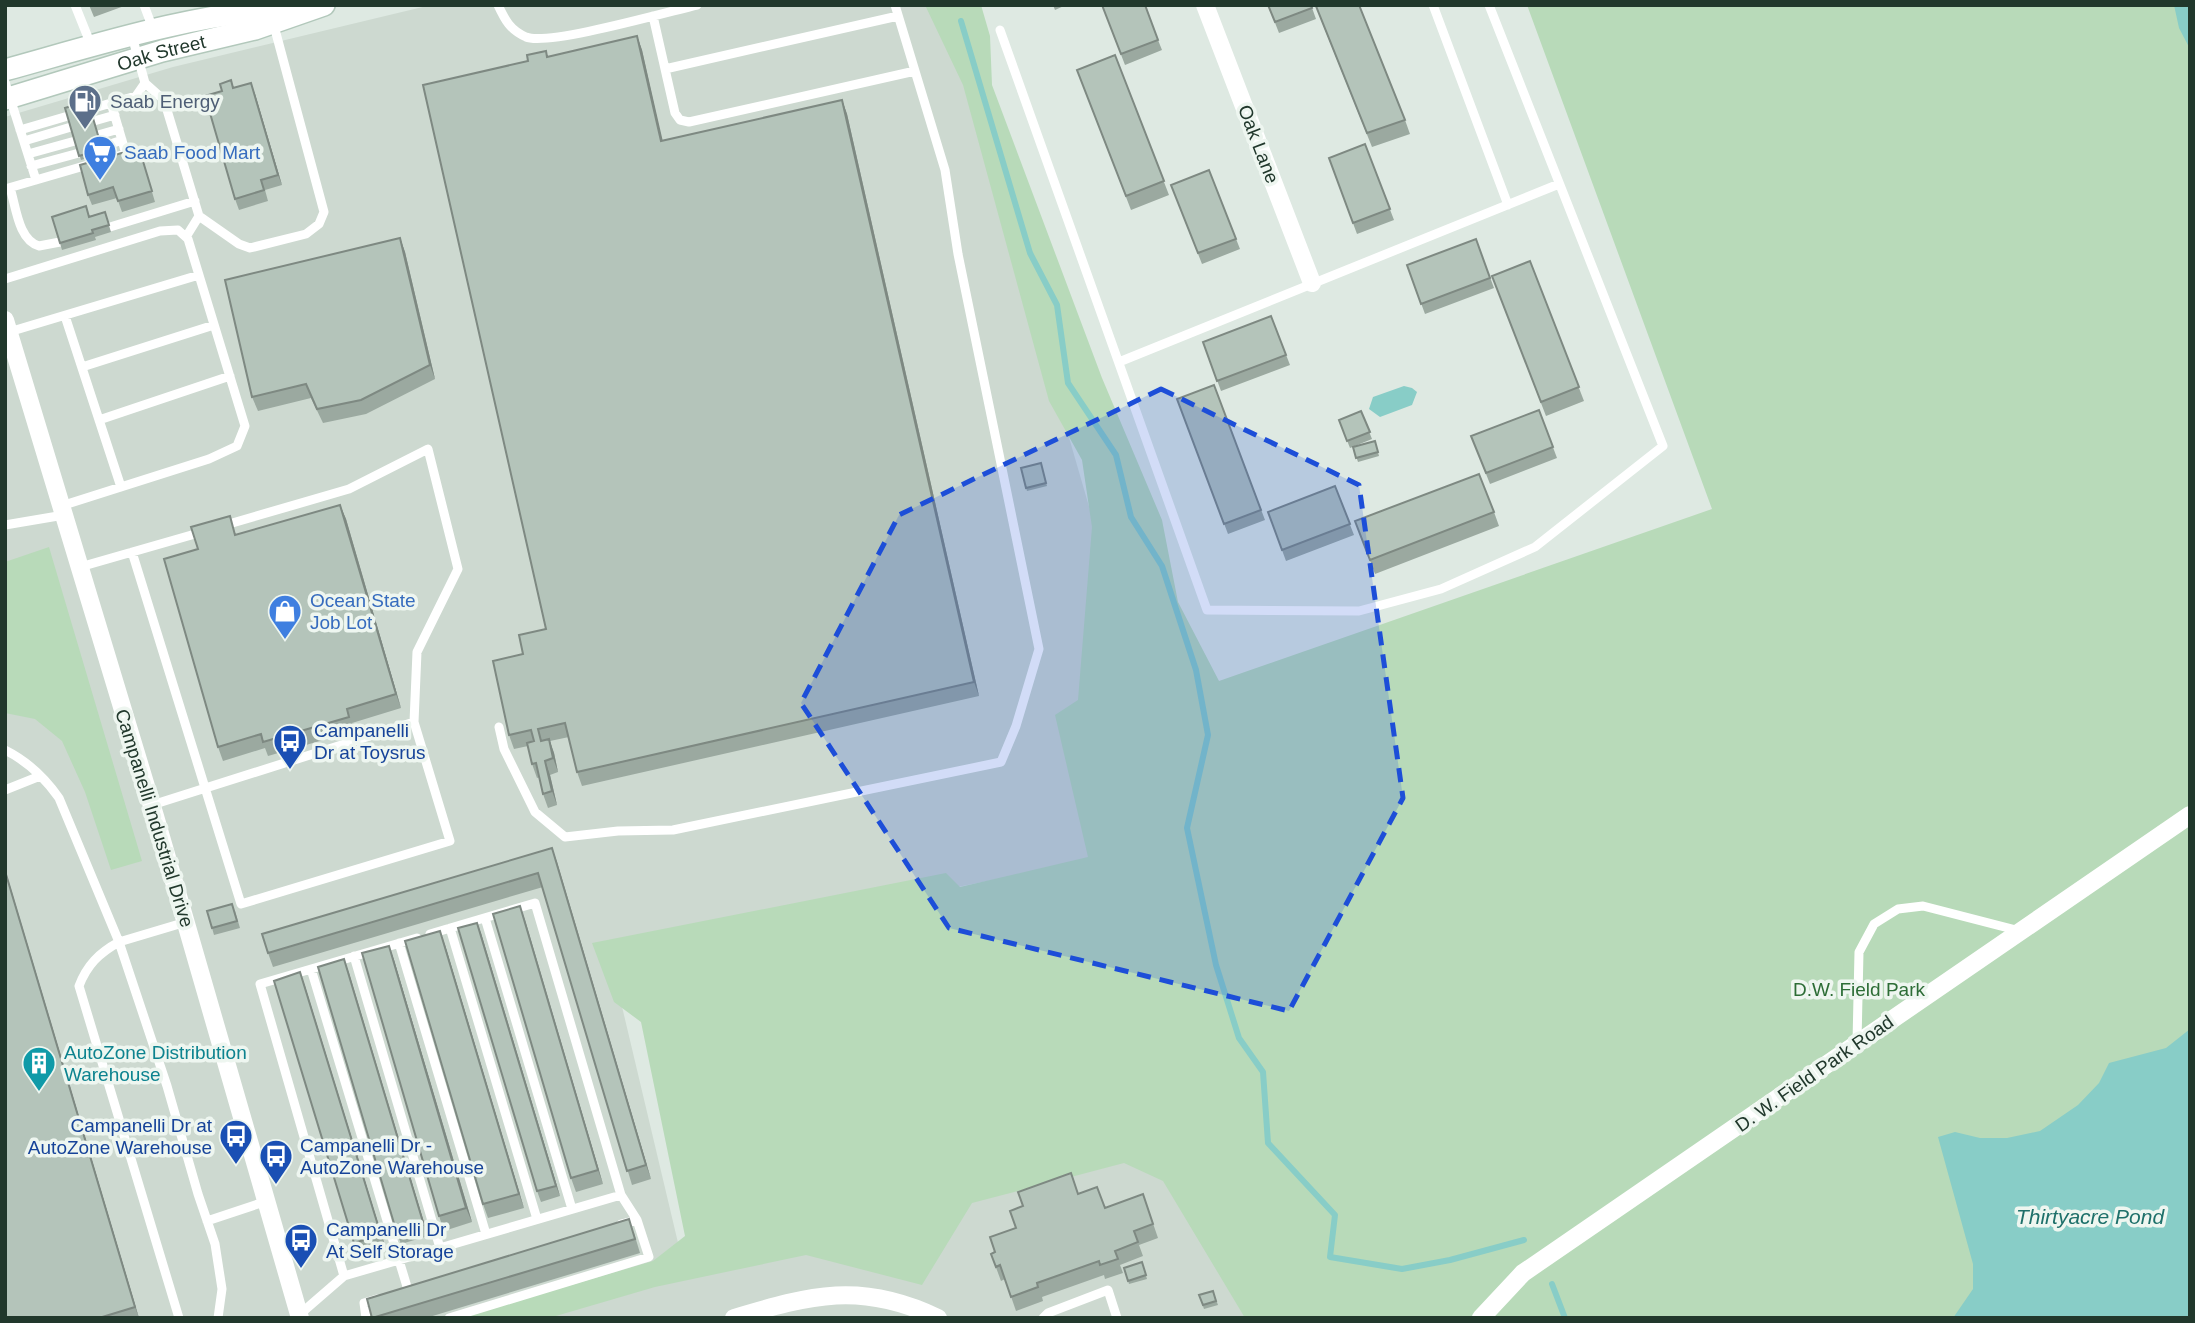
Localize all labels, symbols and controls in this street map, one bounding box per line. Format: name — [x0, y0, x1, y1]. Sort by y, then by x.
street label: Oak Street — [115, 31, 208, 75]
fuel station icon: Saab Energy — [66, 82, 104, 131]
place label: Saab Energy — [110, 91, 220, 112]
street label: Oak Lane — [1234, 102, 1283, 186]
supermarket icon: Saab Food Mart — [81, 133, 119, 182]
place label: Saab Food Mart — [124, 142, 261, 163]
place label: Ocean State Job Lot — [310, 590, 416, 633]
shop icon: Ocean State Job Lot — [266, 592, 304, 641]
street label: Campanelli Industrial Drive — [111, 707, 198, 930]
place label: Campanelli Dr at Toysrus — [314, 720, 426, 763]
bus stop icon: Campanelli Dr at Toysrus — [271, 722, 309, 771]
park label: D.W. Field Park — [1793, 979, 1925, 1000]
street label: D. W. Field Park Road — [1731, 1011, 1897, 1136]
place label: AutoZone Distribution Warehouse — [64, 1042, 247, 1085]
building icon: AutoZone Distribution Warehouse — [20, 1044, 58, 1093]
place label: Campanelli Dr at AutoZone Warehouse — [28, 1115, 213, 1158]
bus stop icon: Campanelli Dr at AutoZone Warehouse — [217, 1117, 255, 1166]
place label: Campanelli Dr - AutoZone Warehouse — [300, 1135, 484, 1178]
bus stop icon: Campanelli Dr - AutoZone Warehouse — [257, 1137, 295, 1186]
water label: Thirtyacre Pond — [2016, 1205, 2165, 1228]
place label: Campanelli Dr At Self Storage — [326, 1219, 454, 1262]
bus stop icon: Campanelli Dr At Self Storage — [282, 1221, 320, 1270]

